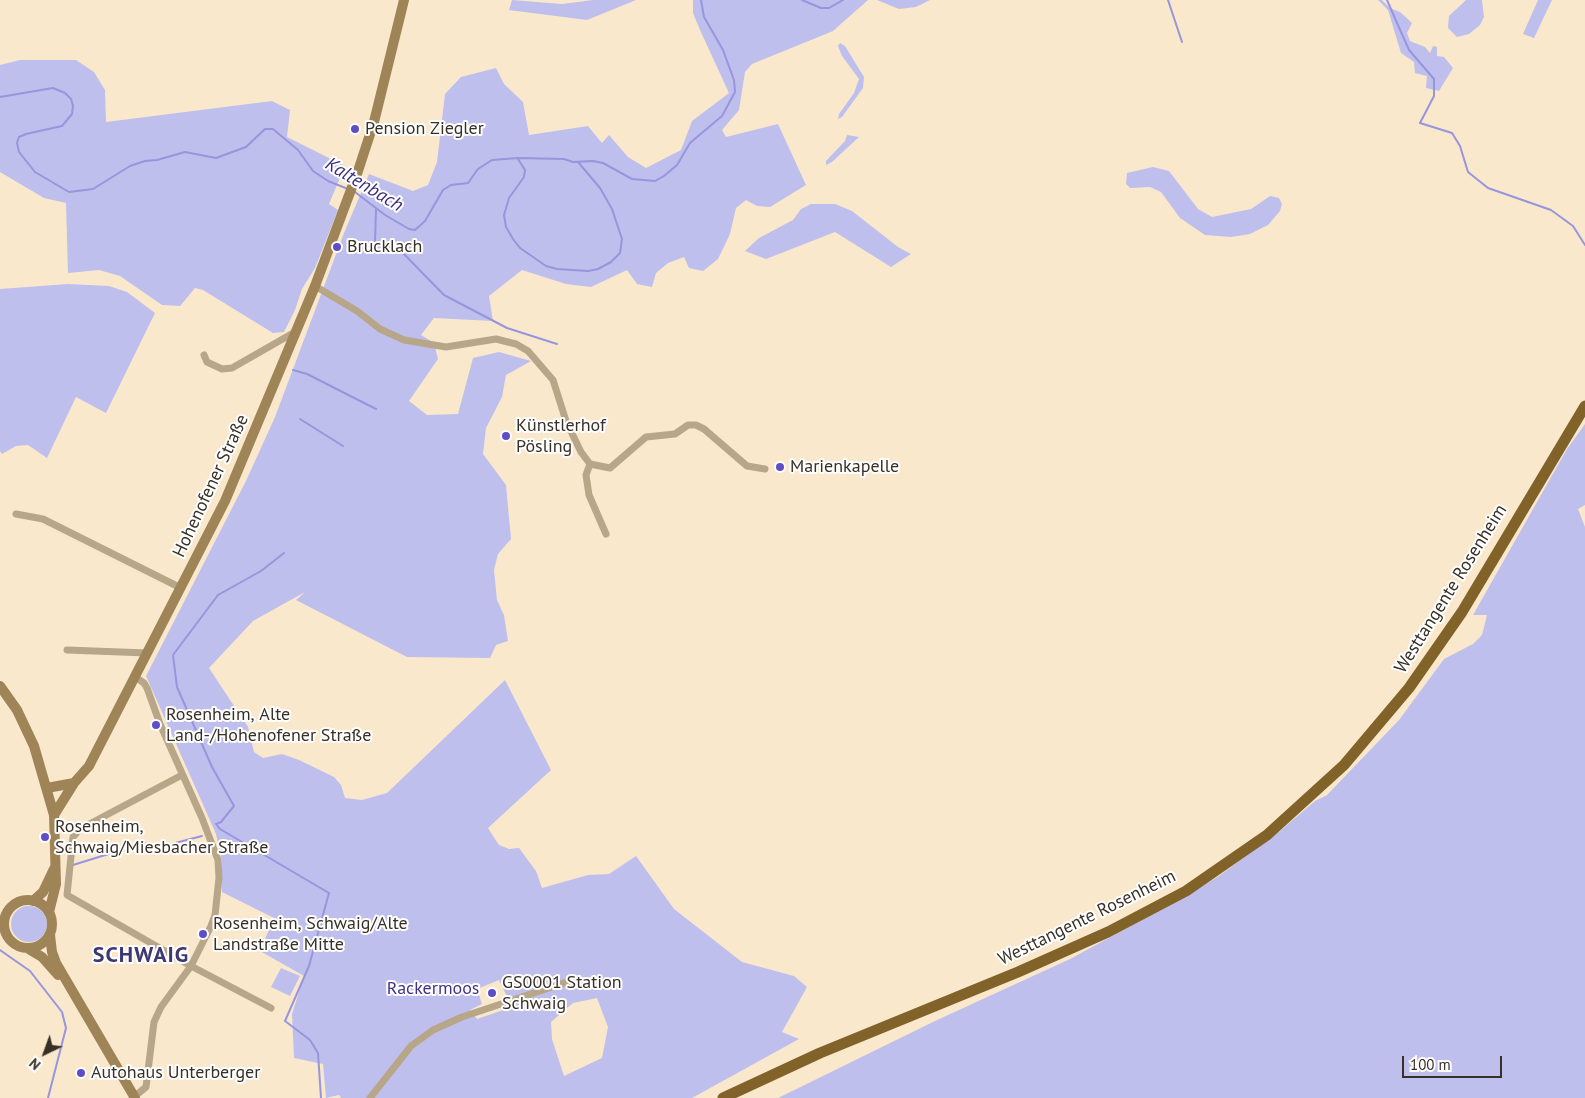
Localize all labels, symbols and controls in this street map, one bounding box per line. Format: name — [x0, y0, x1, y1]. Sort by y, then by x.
place label: Pension Ziegler — [365, 118, 484, 140]
marker: Pension Ziegler — [349, 123, 361, 135]
water label: Kaltenbach — [321, 153, 407, 217]
place label: Brucklach — [347, 236, 422, 258]
marker: Brucklach — [331, 241, 343, 253]
street label: Hohenofener Straße — [168, 411, 254, 561]
place label: Künstlerhof Pösling — [516, 415, 606, 458]
marker: Künstlerhof Pösling — [500, 430, 512, 442]
place label: Marienkapelle — [790, 456, 899, 478]
marker: Marienkapelle — [774, 461, 786, 473]
street label: Westtangente Rosenheim — [1390, 501, 1512, 677]
place label: Rosenheim, Alte Land-/Hohenofener Straße — [166, 704, 371, 746]
marker: Rosenheim, Alte Land-/Hohenofener Straße — [150, 719, 162, 731]
place label: Rosenheim, Schwaig/Miesbacher Straße — [55, 816, 269, 859]
marker: Rosenheim, Schwaig/Miesbacher Straße — [39, 831, 51, 843]
street label: Westtangente Rosenheim — [995, 866, 1179, 970]
place label: Rosenheim, Schwaig/Alte Landstraße Mitte — [213, 913, 408, 956]
marker: Rosenheim, Schwaig/Alte Landstraße Mitte — [197, 928, 209, 940]
district label: SCHWAIG — [92, 943, 190, 969]
place label: GS0001 Station Schwaig — [502, 972, 622, 1014]
park label: Rackermoos — [387, 978, 479, 1000]
marker: GS0001 Station Schwaig — [486, 987, 498, 999]
north arrow — [20, 1028, 70, 1078]
scale bar — [1405, 1046, 1505, 1078]
text: N — [26, 1054, 44, 1074]
text: 100 m — [1410, 1055, 1451, 1074]
place label: Autohaus Unterberger — [91, 1062, 260, 1084]
marker: Autohaus Unterberger — [75, 1067, 87, 1079]

